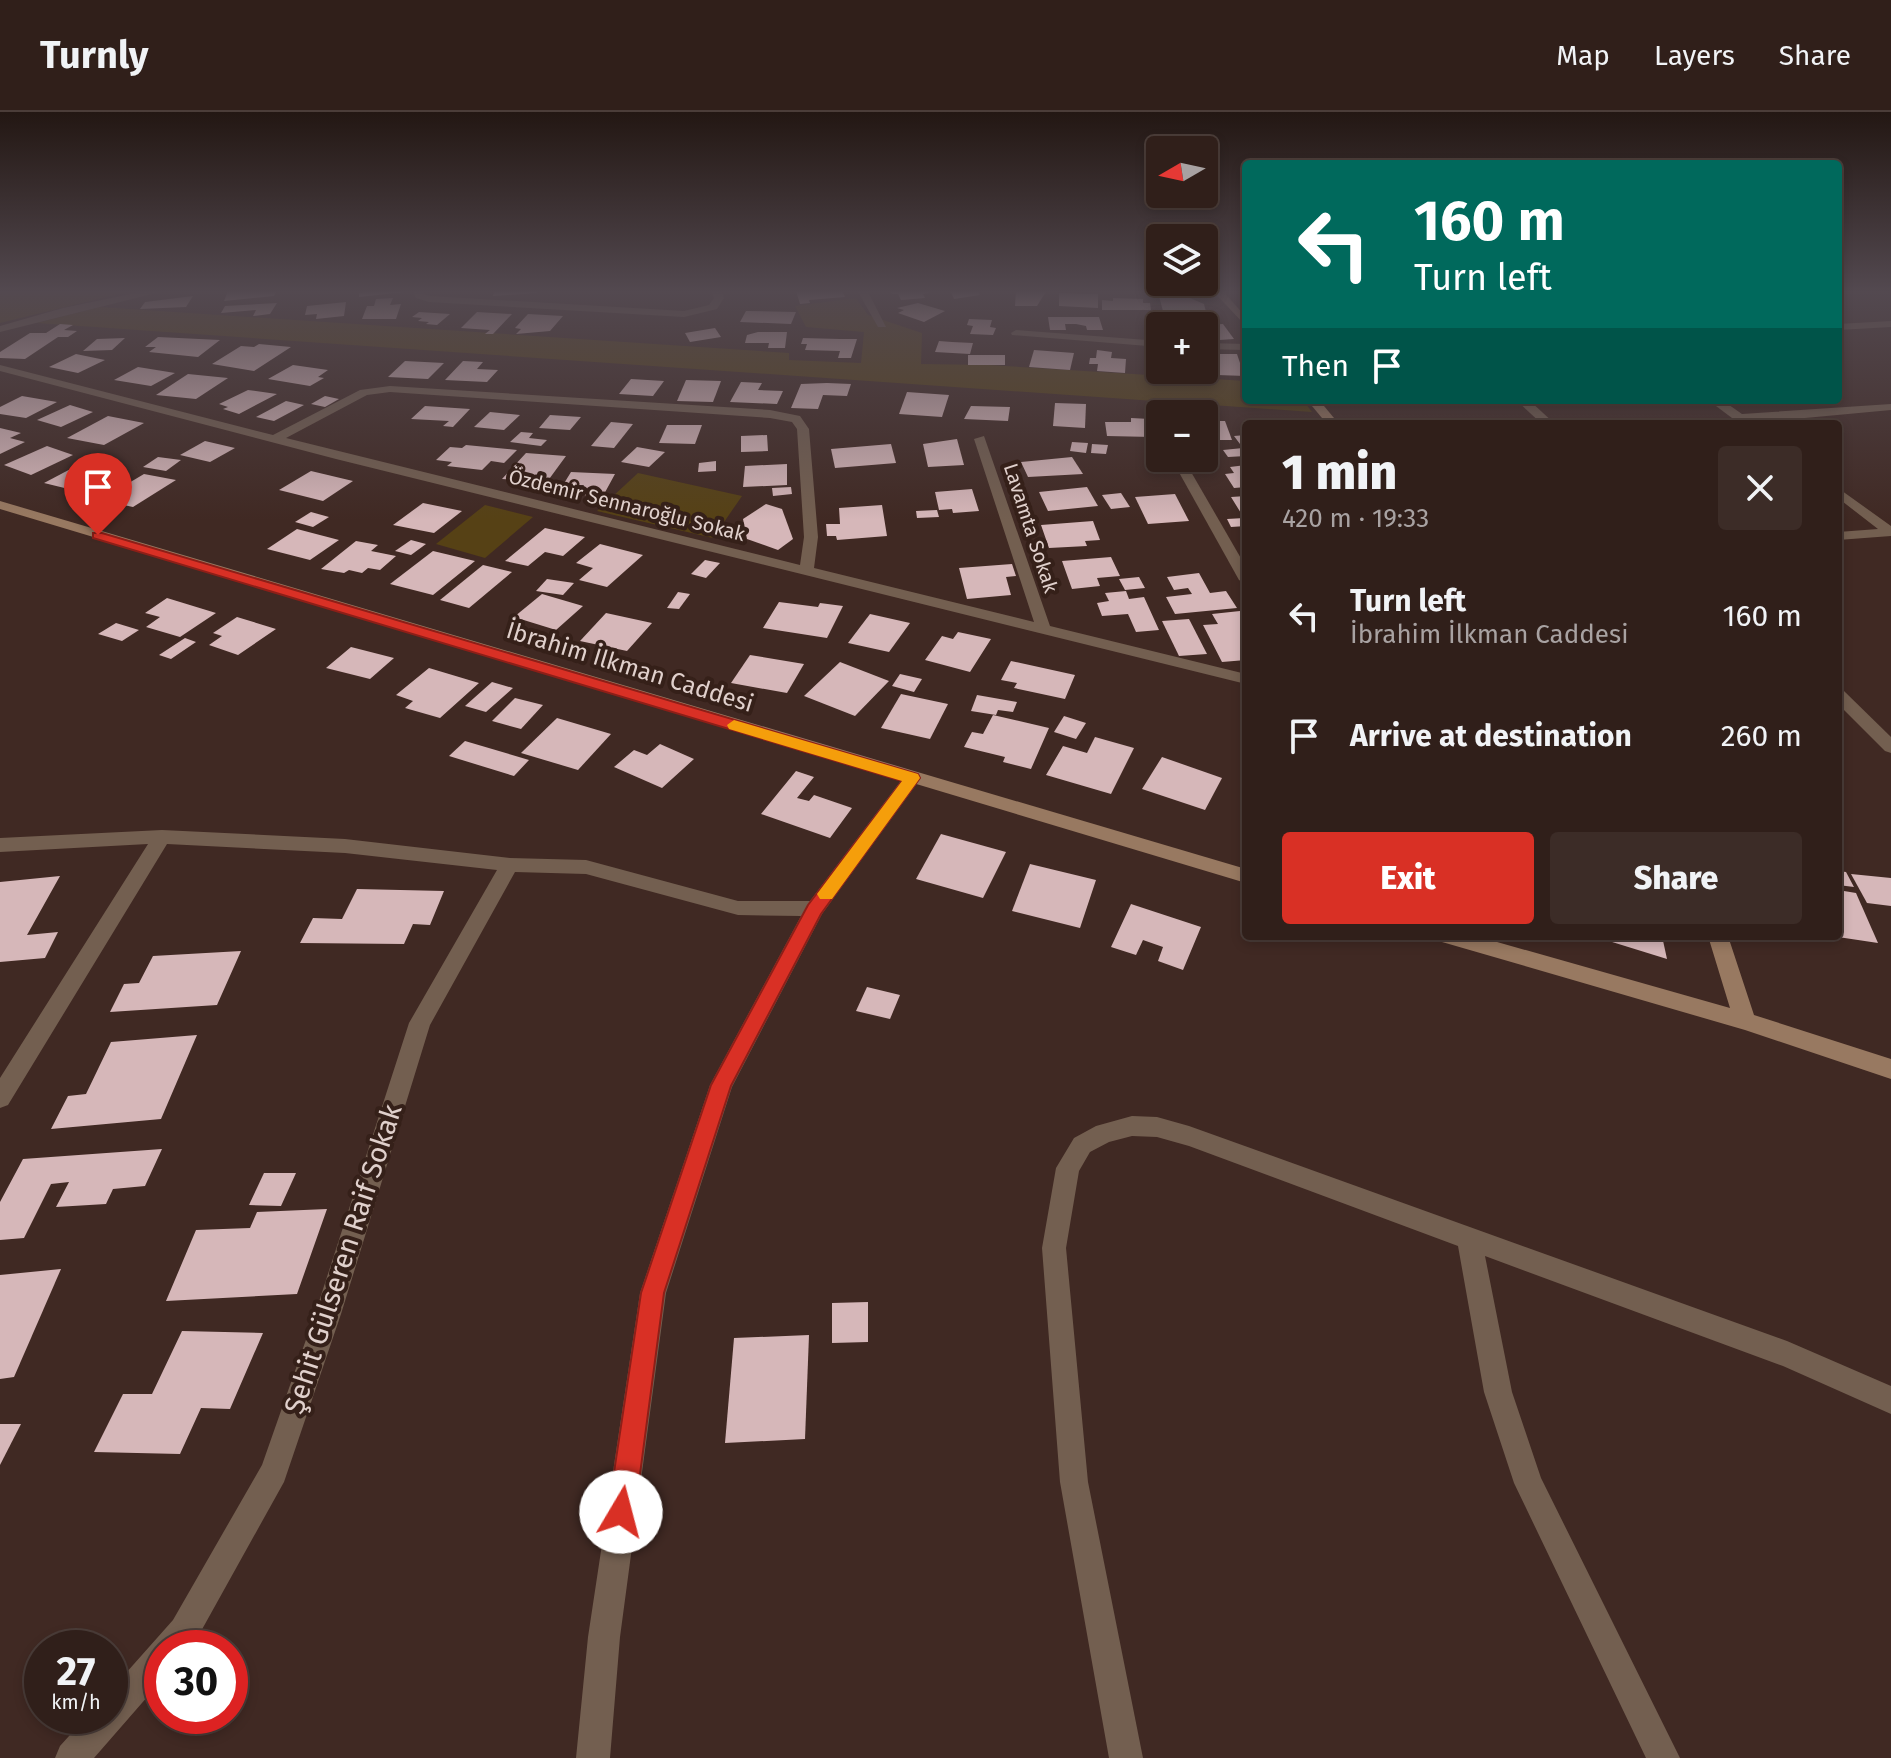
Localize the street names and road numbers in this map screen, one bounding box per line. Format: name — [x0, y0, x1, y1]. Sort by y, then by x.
street label: Lavamta Sokak — [999, 460, 1063, 597]
street label: Özdemir Sennaroğlu Sokak — [506, 464, 748, 546]
street label: İbrahim İlkman Caddesi — [503, 616, 757, 718]
street label: Şehit Gülseren Raif Sokak — [277, 1099, 409, 1418]

